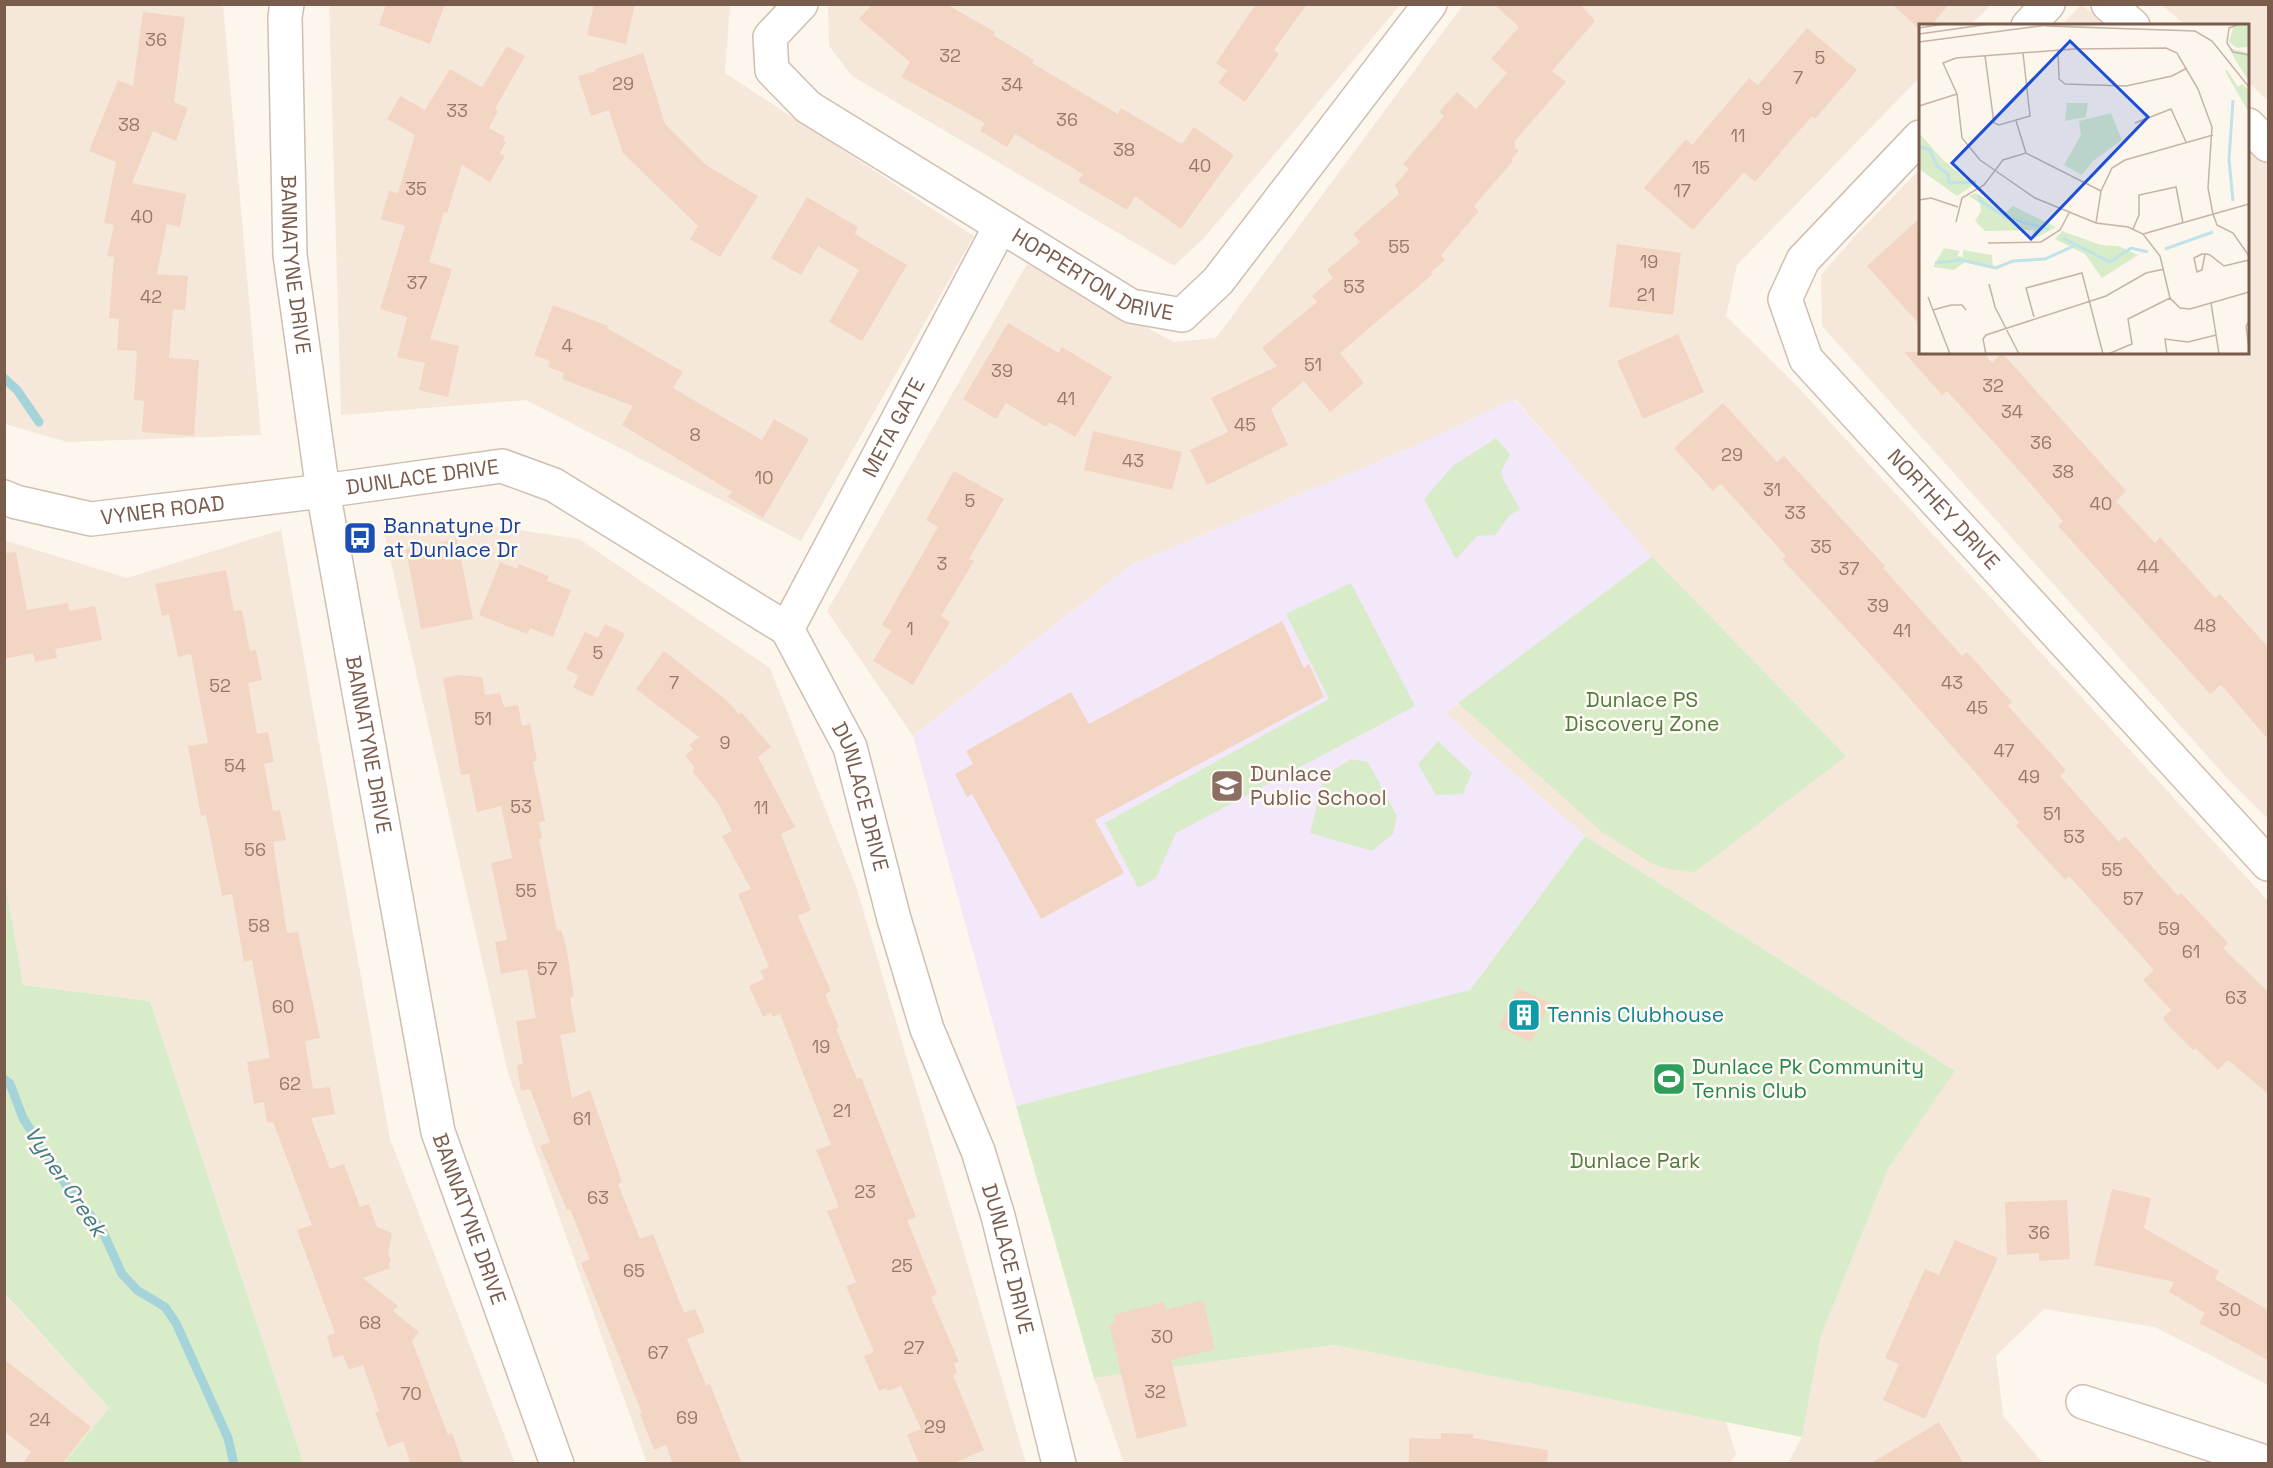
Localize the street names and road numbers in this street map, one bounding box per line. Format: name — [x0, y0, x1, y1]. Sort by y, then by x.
street label: BANNATYNE DRIVE — [275, 174, 318, 356]
street label: HOPPERTON DRIVE — [1007, 222, 1176, 326]
street label: META GATE — [856, 373, 931, 482]
street label: NORTHEY DRIVE — [1882, 443, 2006, 575]
street label: DUNLACE DRIVE — [344, 453, 501, 501]
street label: VYNER ROAD — [99, 489, 226, 531]
street label: BANNATYNE DRIVE — [340, 653, 398, 835]
street label: DUNLACE DRIVE — [826, 717, 895, 874]
street label: BANNATYNE DRIVE — [427, 1129, 513, 1308]
street label: DUNLACE DRIVE — [976, 1180, 1041, 1337]

